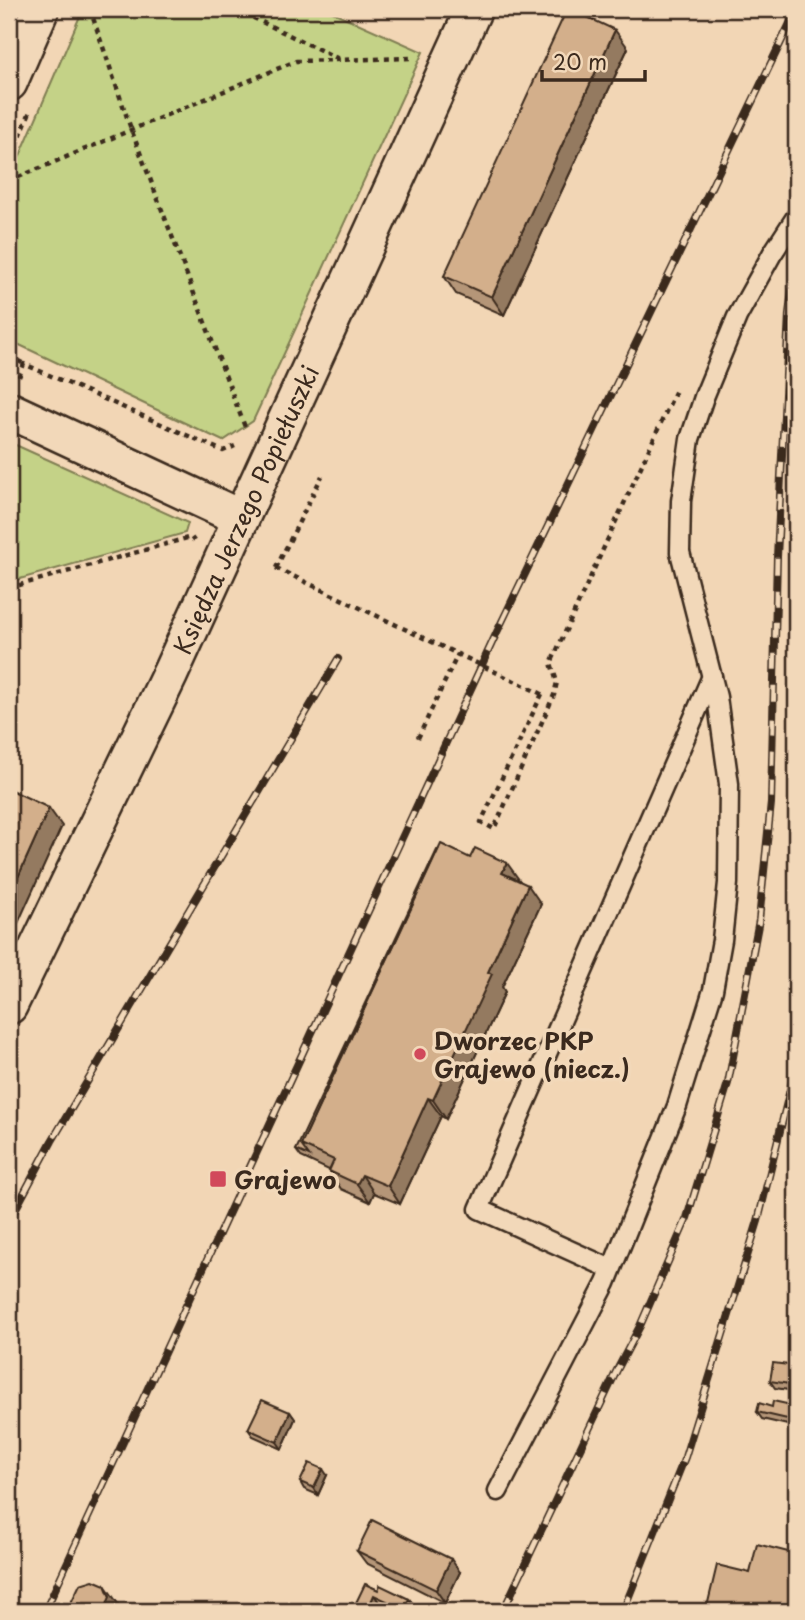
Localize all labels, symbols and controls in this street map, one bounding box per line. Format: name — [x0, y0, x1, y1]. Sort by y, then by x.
scale bar — [542, 38, 646, 82]
text: 20 m — [553, 45, 607, 77]
street label: Księdza Jerzego Popiełuszki — [164, 359, 327, 660]
place label: Dworzec PKP Grajewo (niecz.) — [434, 1022, 630, 1086]
marker: Dworzec PKP Grajewo (niecz.) — [412, 1046, 428, 1062]
place label: Grajewo — [234, 1161, 336, 1197]
marker: Grajewo — [208, 1169, 228, 1189]

